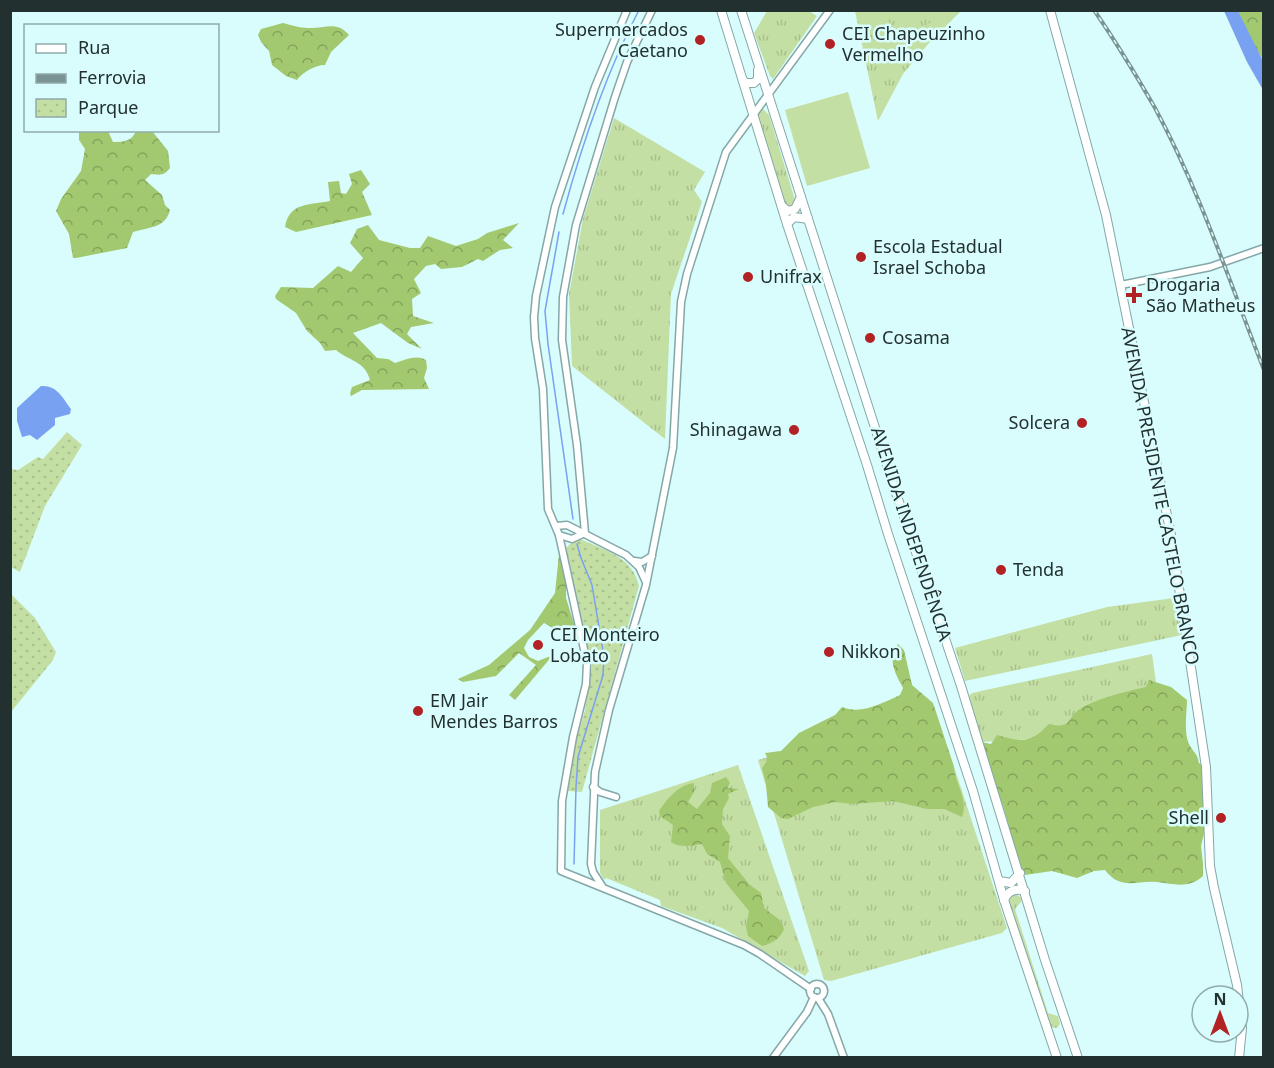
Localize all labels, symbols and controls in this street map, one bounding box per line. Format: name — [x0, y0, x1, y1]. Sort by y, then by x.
place label: Supermercados Caetano — [555, 17, 688, 62]
place label: CEI Chapeuzinho Vermelho — [842, 21, 985, 66]
legend — [24, 24, 219, 132]
marker: Supermercados Caetano — [693, 33, 707, 47]
text: Rua — [78, 35, 110, 59]
marker: CEI Chapeuzinho Vermelho — [823, 37, 837, 51]
text: Ferrovia — [78, 65, 146, 89]
text: Parque — [78, 95, 138, 119]
place label: Escola Estadual Israel Schoba — [873, 234, 1003, 279]
marker: Escola Estadual Israel Schoba — [854, 250, 868, 264]
place label: Unifrax — [760, 264, 822, 288]
marker: Unifrax — [741, 270, 755, 284]
place label: Drogaria São Matheus — [1146, 272, 1256, 317]
marker: Drogaria São Matheus — [1127, 288, 1141, 302]
place label: Cosama — [882, 325, 950, 349]
street label: AVENIDA PRESIDENTE CASTELO BRANCO — [1116, 325, 1206, 667]
marker: Cosama — [863, 331, 877, 345]
place label: Solcera — [1009, 410, 1070, 434]
marker: Solcera — [1075, 416, 1089, 430]
place label: Shinagawa — [690, 417, 782, 441]
marker: Shinagawa — [787, 423, 801, 437]
street label: AVENIDA INDEPENDÊNCIA — [866, 424, 958, 644]
place label: Tenda — [1013, 557, 1064, 581]
marker: Tenda — [994, 563, 1008, 577]
place label: CEI Monteiro Lobato — [550, 622, 660, 667]
marker: CEI Monteiro Lobato — [531, 638, 545, 652]
place label: Nikkon — [841, 639, 901, 663]
marker: Nikkon — [822, 645, 836, 659]
place label: EM Jair Mendes Barros — [430, 688, 558, 733]
marker: EM Jair Mendes Barros — [411, 704, 425, 718]
place label: Shell — [1169, 805, 1209, 829]
marker: Shell — [1214, 811, 1228, 825]
north arrow — [1190, 984, 1250, 1044]
text: N — [1213, 988, 1227, 1010]

